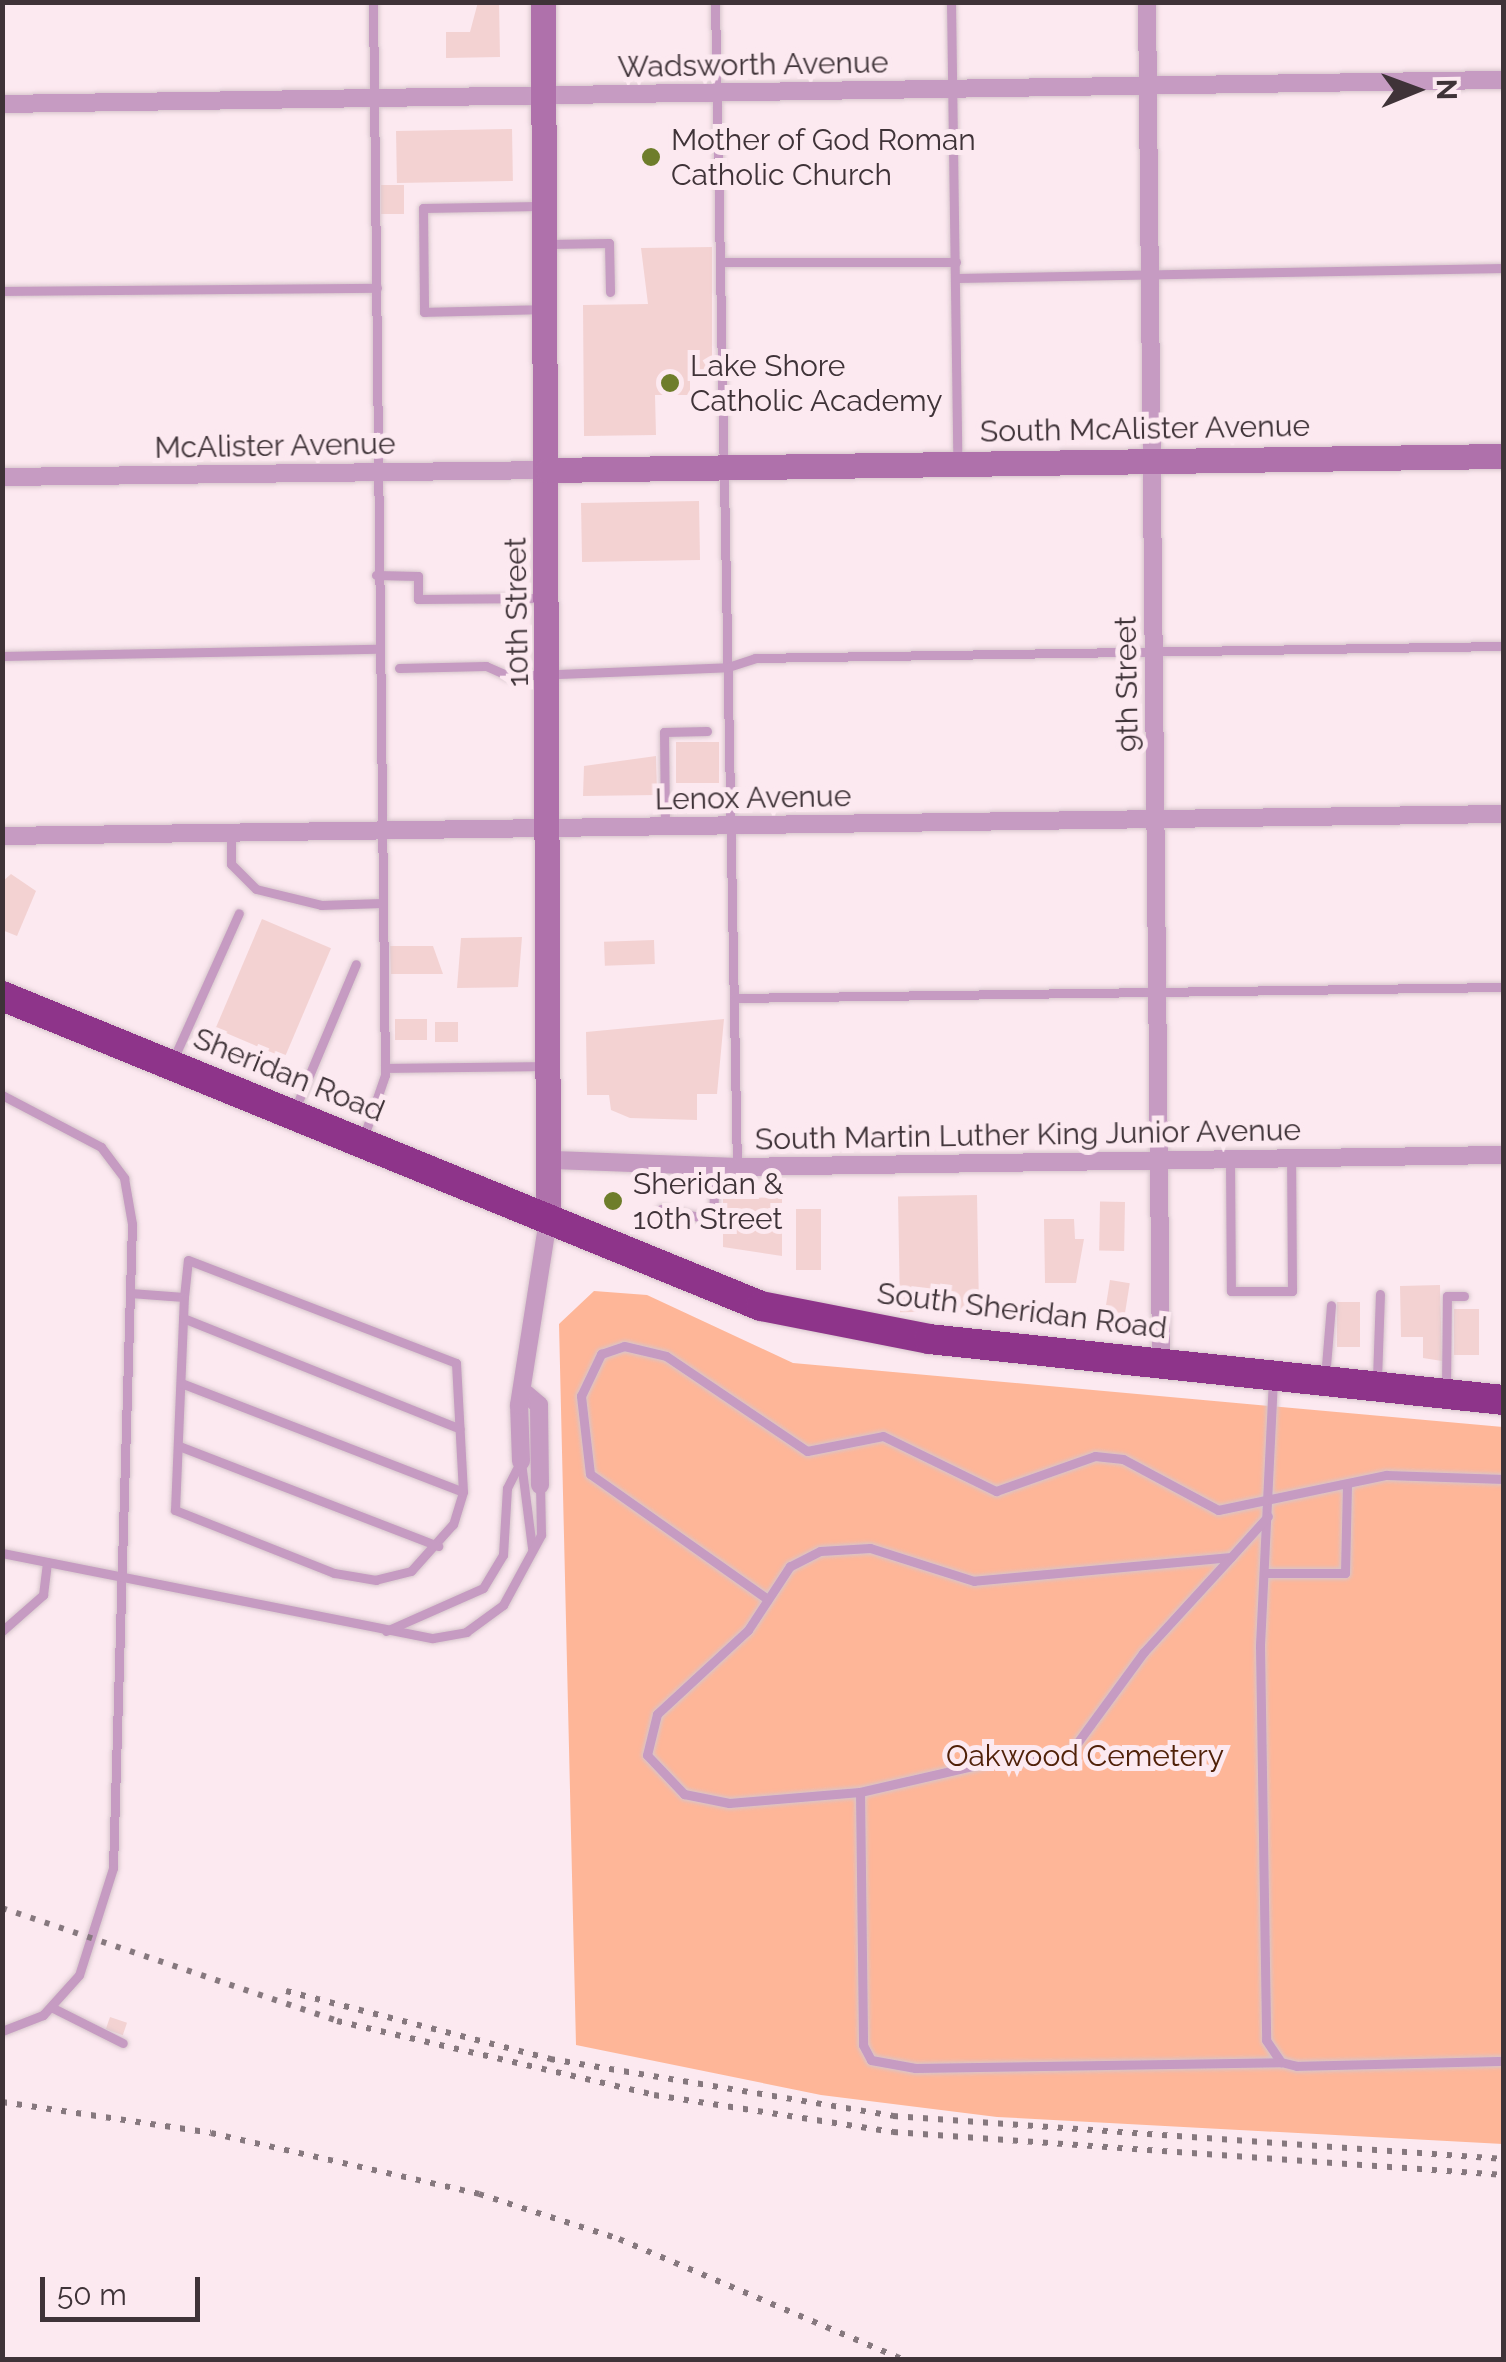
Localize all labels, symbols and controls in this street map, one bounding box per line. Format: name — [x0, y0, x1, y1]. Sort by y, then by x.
north arrow — [1366, 40, 1466, 140]
street label: Wadsworth Avenue — [617, 45, 889, 85]
text: N — [1430, 78, 1463, 100]
place label: Mother of God Roman Catholic Church — [671, 122, 977, 192]
marker: Mother of God Roman Catholic Church — [640, 146, 662, 168]
place label: Lake Shore Catholic Academy — [690, 348, 943, 418]
marker: Lake Shore Catholic Academy — [659, 372, 681, 394]
street label: South McAlister Avenue — [979, 408, 1311, 450]
street label: McAlister Avenue — [153, 426, 397, 466]
street label: 10th Street — [498, 537, 536, 687]
street label: 9th Street — [1108, 616, 1146, 752]
street label: Lenox Avenue — [654, 778, 852, 818]
street label: Sheridan Road — [188, 1020, 390, 1130]
street label: South Martin Luther King Junior Avenue — [753, 1112, 1303, 1158]
place label: Sheridan & 10th Street — [633, 1166, 784, 1236]
marker: Sheridan & 10th Street — [602, 1190, 624, 1212]
street label: South Sheridan Road — [875, 1275, 1169, 1347]
park label: Oakwood Cemetery — [946, 1738, 1224, 1774]
scale bar — [45, 2257, 205, 2319]
text: 50 m — [57, 2277, 127, 2312]

